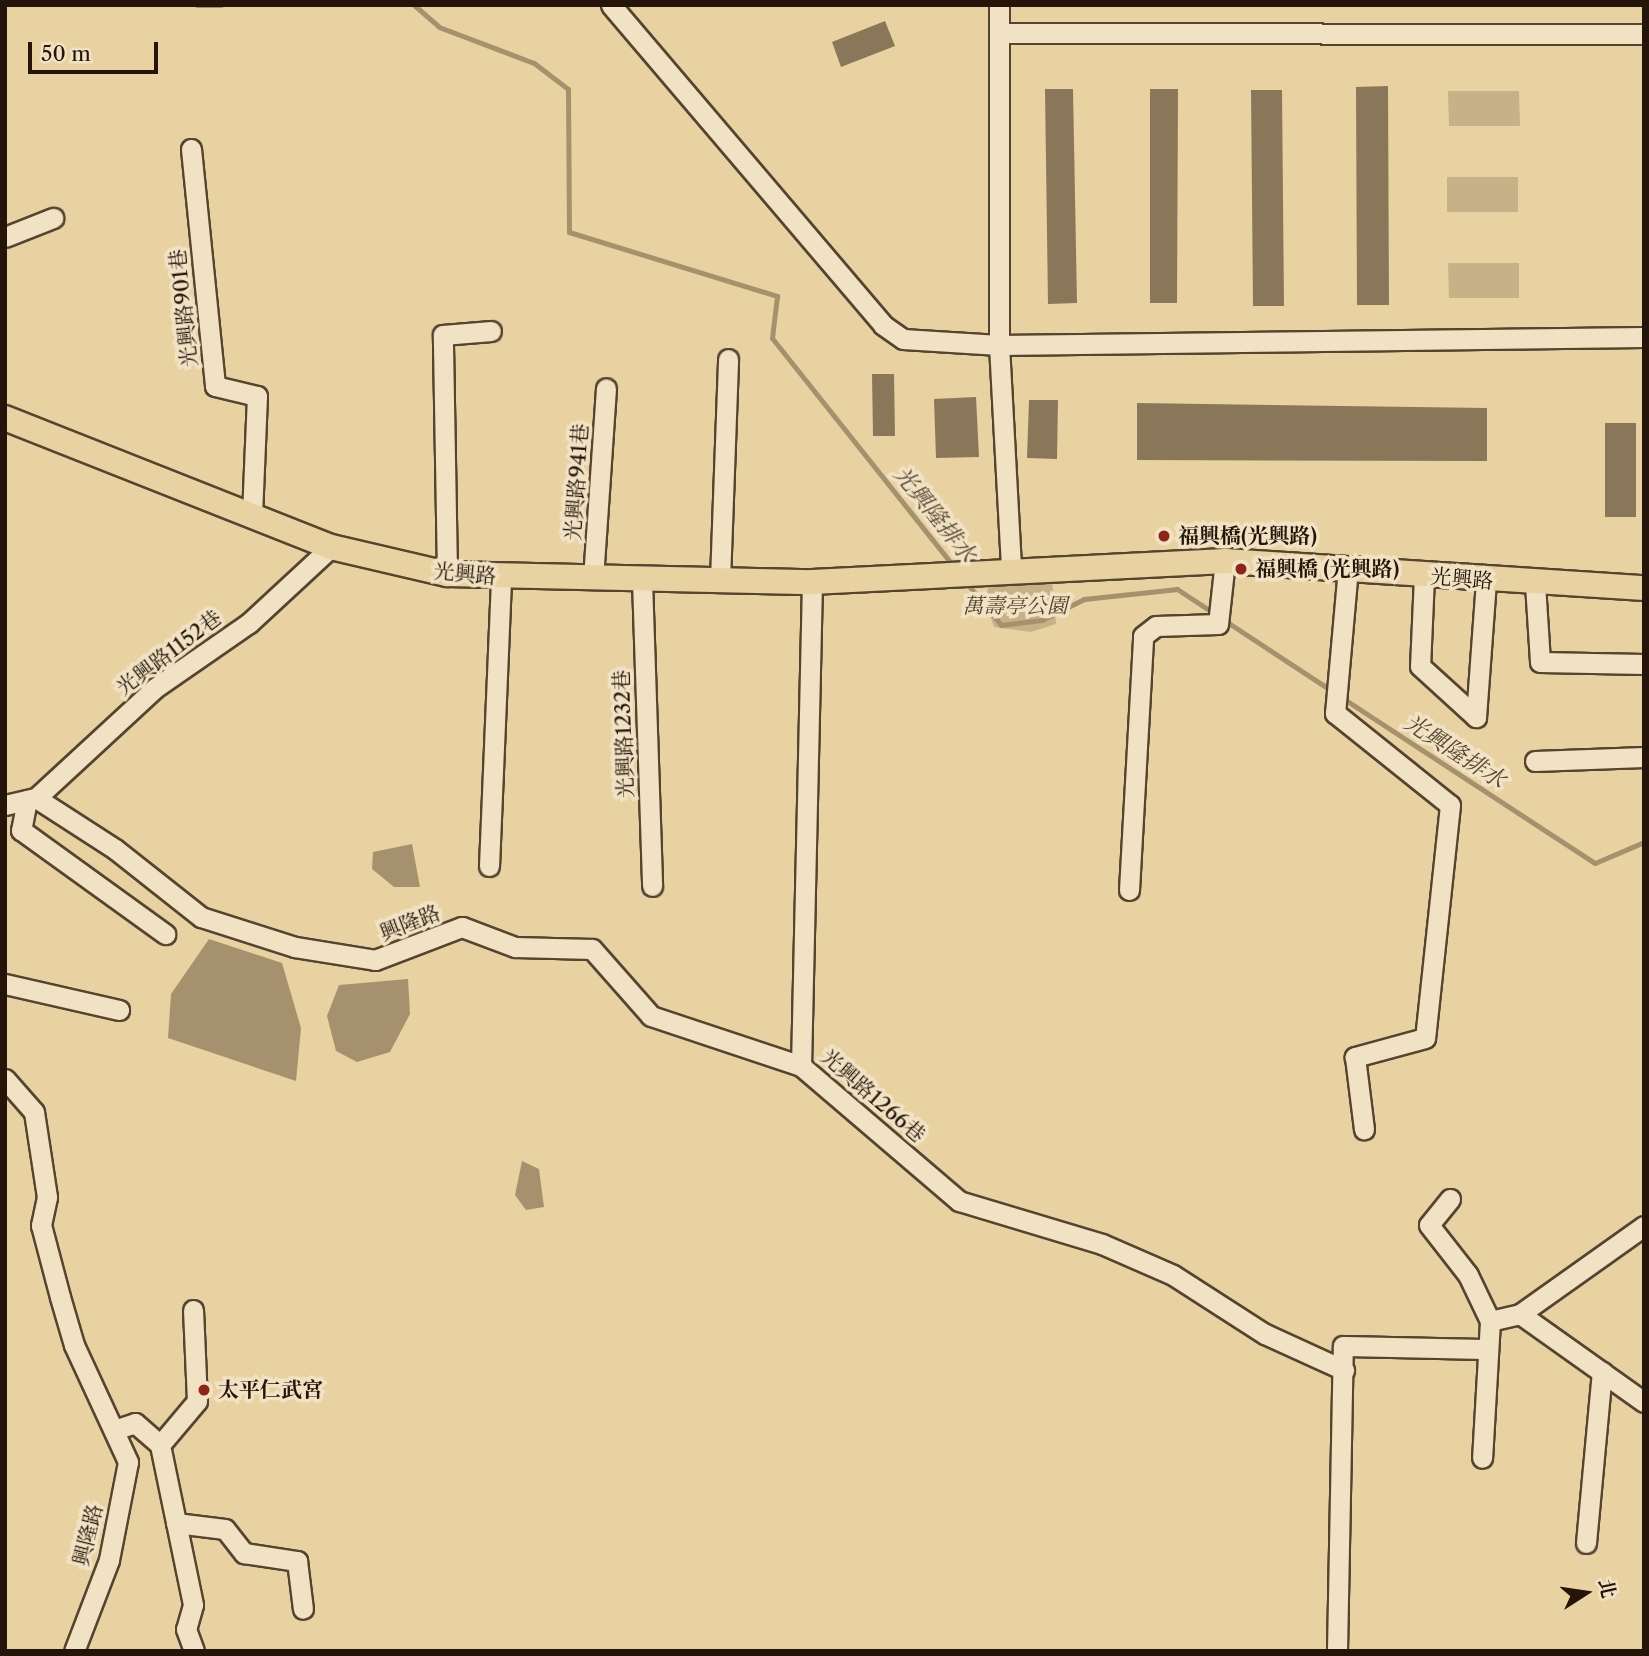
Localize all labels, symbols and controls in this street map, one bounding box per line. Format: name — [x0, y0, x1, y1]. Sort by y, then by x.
scale bar — [32, 28, 161, 72]
text: 50 m — [41, 41, 91, 66]
street label: 光興路901巷 — [165, 248, 203, 368]
street label: 光興路941巷 — [560, 423, 594, 541]
water label: 光興隆排水 — [888, 461, 982, 567]
place label: 福興橋(光興路) — [1178, 523, 1317, 549]
marker: 福興橋(光興路) — [1156, 528, 1172, 544]
place label: 福興橋 (光興路) — [1255, 556, 1399, 582]
street label: 光興路 — [433, 559, 497, 589]
marker: 福興橋 (光興路) — [1233, 561, 1249, 577]
street label: 光興路 — [1430, 564, 1494, 594]
park label: 萬壽亭公園 — [963, 593, 1067, 619]
street label: 光興路1152巷 — [111, 605, 227, 701]
street label: 光興路1232巷 — [609, 669, 639, 799]
water label: 光興隆排水 — [1399, 708, 1511, 794]
street label: 興隆路 — [376, 900, 444, 946]
street label: 光興路1266巷 — [816, 1044, 930, 1148]
place label: 太平仁武宮 — [218, 1377, 323, 1403]
marker: 太平仁武宮 — [196, 1382, 212, 1398]
street label: 興隆路 — [68, 1501, 108, 1569]
north arrow — [1551, 1558, 1621, 1628]
text: 北 — [1594, 1577, 1620, 1600]

